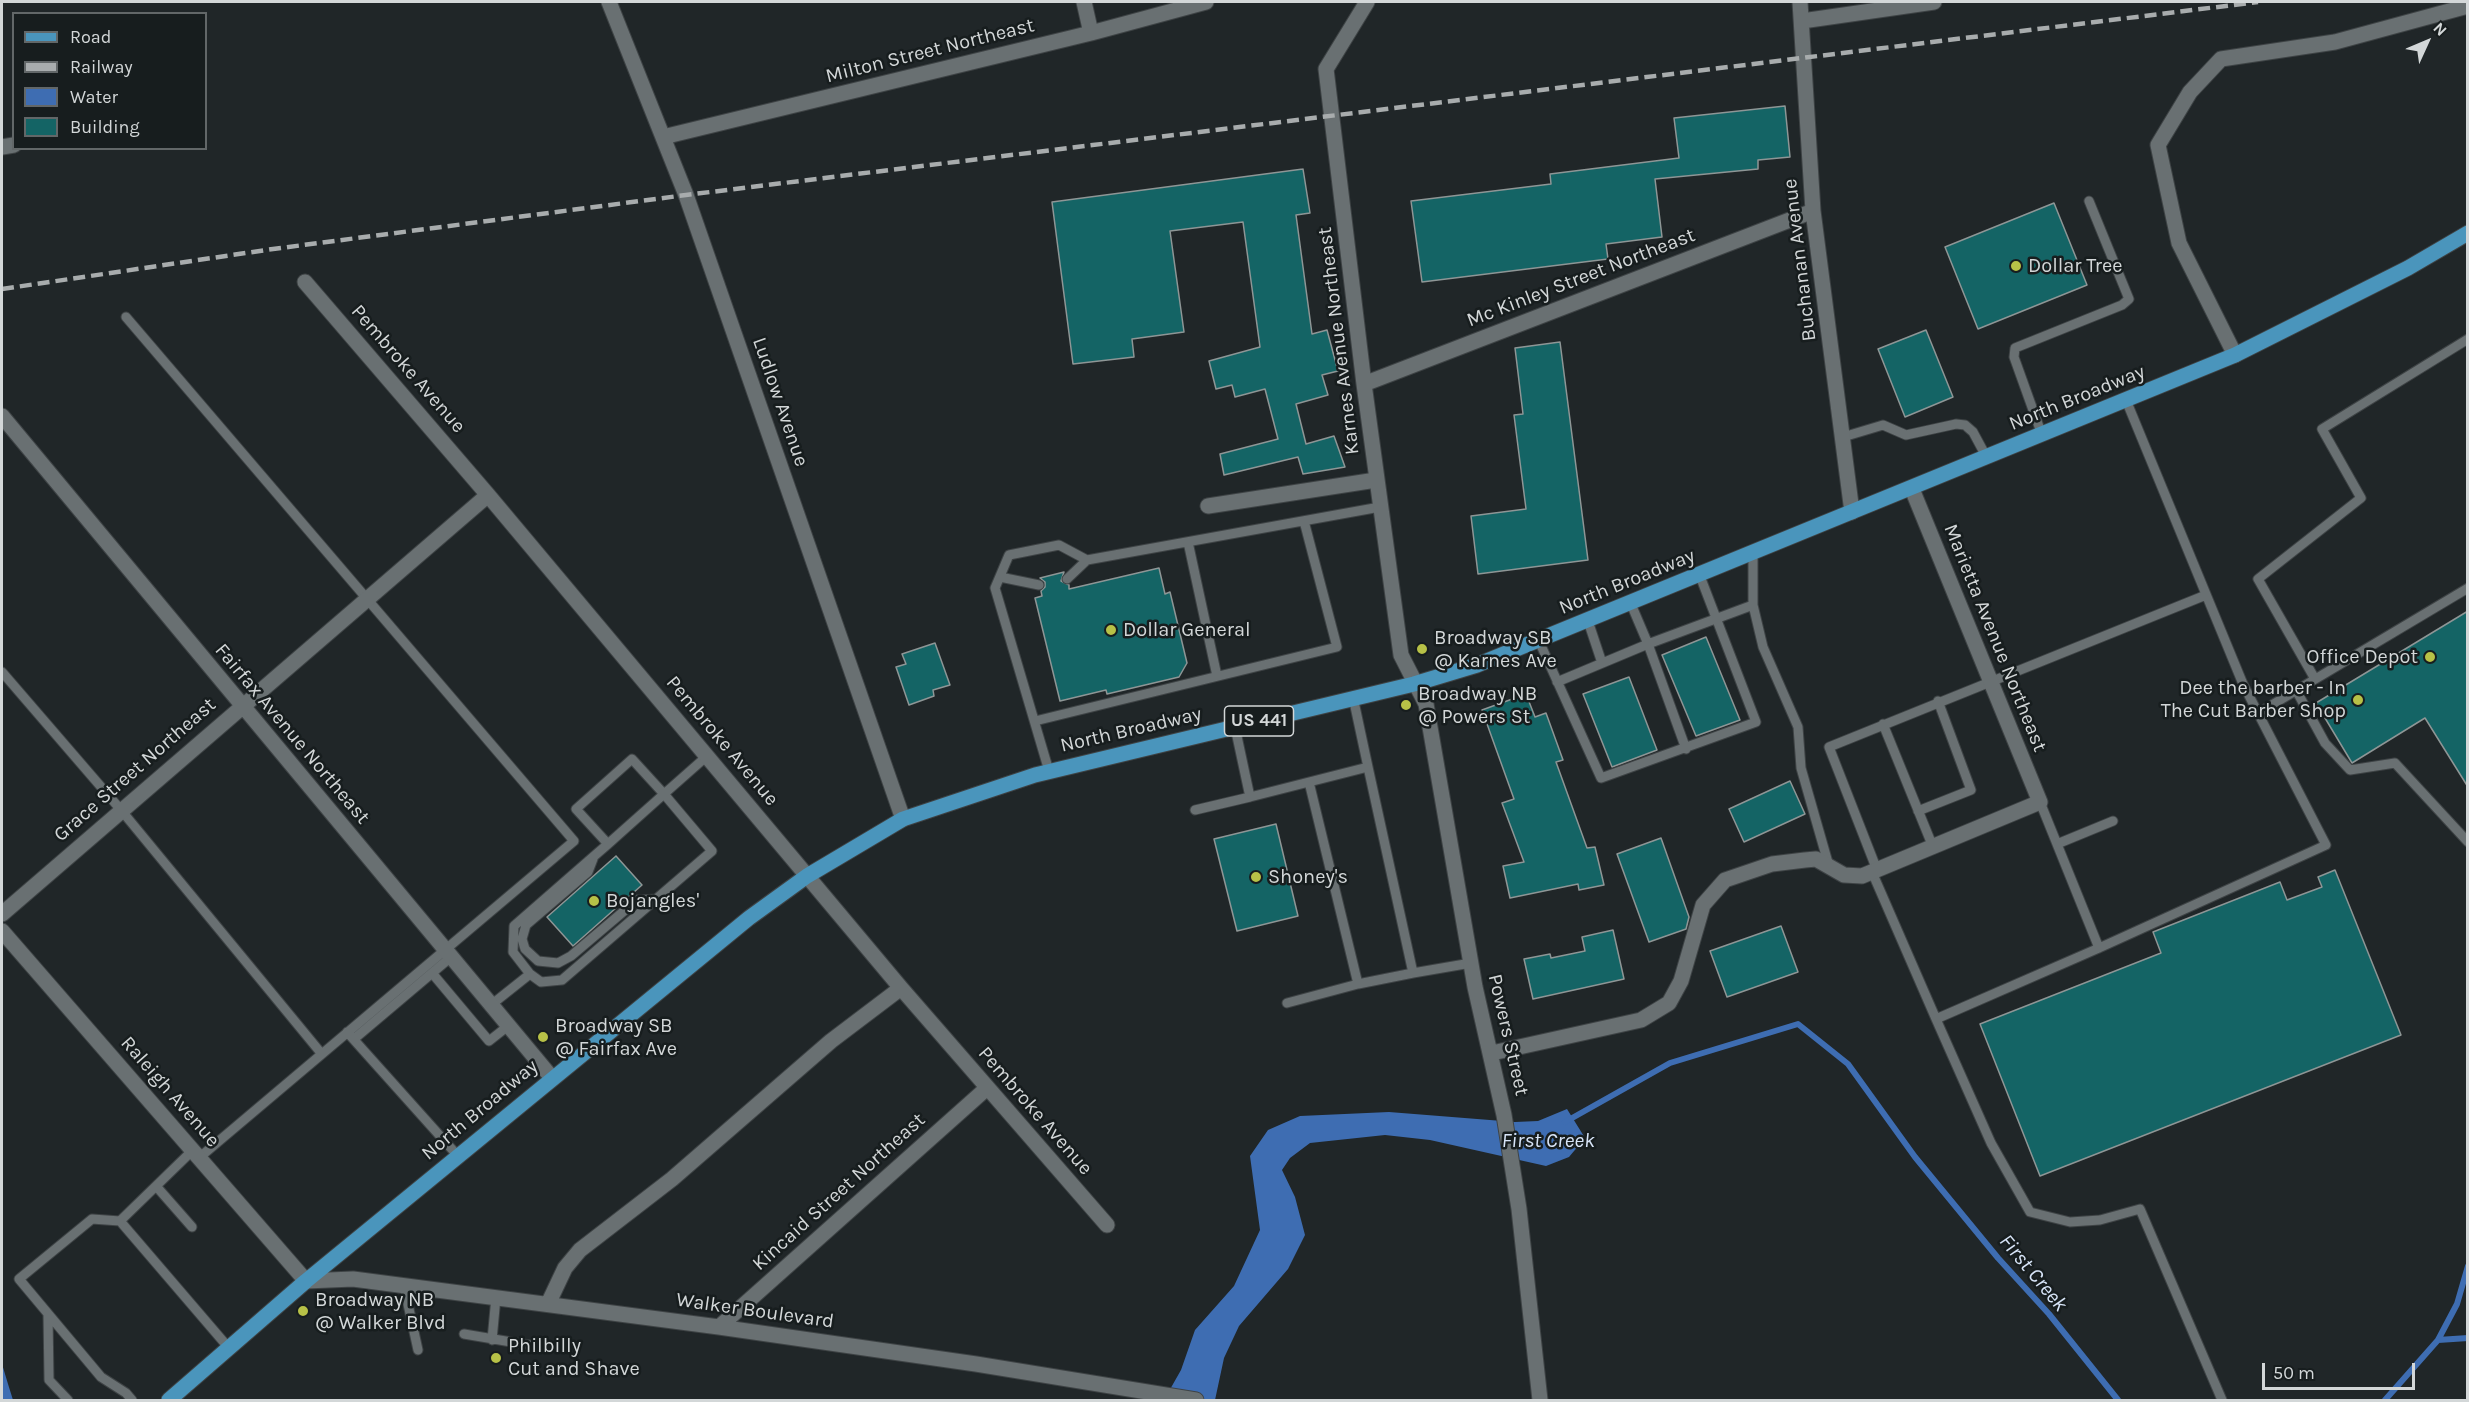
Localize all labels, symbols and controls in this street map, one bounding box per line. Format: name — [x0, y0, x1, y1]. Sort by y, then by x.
legend — [12, 12, 207, 150]
north arrow — [2397, 12, 2457, 72]
street label: Milton Street Northeast — [823, 13, 1037, 89]
text: N — [2429, 18, 2451, 40]
text: Road — [70, 26, 111, 48]
text: Railway — [70, 56, 133, 78]
text: Water — [70, 86, 118, 108]
text: Building — [70, 116, 140, 138]
street label: Buchanan Avenue — [1778, 177, 1822, 343]
street label: Mc Kinley Street Northeast — [1463, 223, 1699, 333]
street label: Karnes Avenue Northeast — [1313, 226, 1365, 456]
place label: Dollar Tree — [2028, 254, 2123, 278]
marker: Dollar Tree — [2009, 259, 2023, 273]
street label: Pembroke Avenue — [346, 300, 470, 438]
street label: Ludlow Avenue — [747, 334, 813, 470]
street label: North Broadway — [2006, 360, 2148, 436]
street label: Marietta Avenue Northeast — [1938, 521, 2052, 755]
street label: North Broadway — [1556, 544, 1698, 620]
place label: Dollar General — [1123, 618, 1251, 642]
marker: Dollar General — [1104, 623, 1118, 637]
place label: Broadway SB @ Karnes Ave — [1434, 626, 1557, 673]
street label: Fairfax Avenue Northeast — [209, 639, 375, 829]
marker: Broadway SB @ Karnes Ave — [1415, 642, 1429, 656]
place label: Office Depot — [2306, 645, 2418, 669]
marker: Office Depot — [2423, 650, 2437, 664]
street label: Pembroke Avenue — [661, 671, 783, 811]
place label: Dee the barber - In The Cut Barber Shop — [2161, 676, 2346, 723]
place label: Broadway NB @ Powers St — [1418, 682, 1537, 729]
street label: Grace Street Northeast — [49, 693, 221, 847]
marker: Dee the barber - In The Cut Barber Shop — [2351, 693, 2365, 707]
marker: Broadway NB @ Powers St — [1399, 698, 1413, 712]
street label: North Broadway — [1058, 702, 1204, 758]
road number: US 441 — [1224, 706, 1294, 736]
place label: Shoney's — [1268, 865, 1348, 889]
marker: Shoney's — [1249, 870, 1263, 884]
place label: Bojangles' — [606, 889, 699, 913]
marker: Bojangles' — [587, 894, 601, 908]
street label: Powers Street — [1482, 972, 1534, 1098]
place label: Broadway SB @ Fairfax Ave — [555, 1014, 677, 1061]
marker: Broadway SB @ Fairfax Ave — [536, 1030, 550, 1044]
street label: Raleigh Avenue — [115, 1032, 225, 1152]
street label: Pembroke Avenue — [973, 1042, 1097, 1180]
street label: North Broadway — [417, 1054, 543, 1166]
street label: Kincaid Street Northeast — [748, 1108, 930, 1276]
water label: First Creek — [1501, 1128, 1595, 1154]
water label: First Creek — [1993, 1229, 2073, 1317]
place label: Broadway NB @ Walker Blvd — [315, 1288, 446, 1335]
street label: Walker Boulevard — [675, 1288, 835, 1334]
marker: Broadway NB @ Walker Blvd — [296, 1304, 310, 1318]
place label: Philbilly Cut and Shave — [508, 1334, 640, 1381]
marker: Philbilly Cut and Shave — [489, 1351, 503, 1365]
scale bar — [2265, 1351, 2418, 1389]
text: 50 m — [2273, 1362, 2315, 1384]

